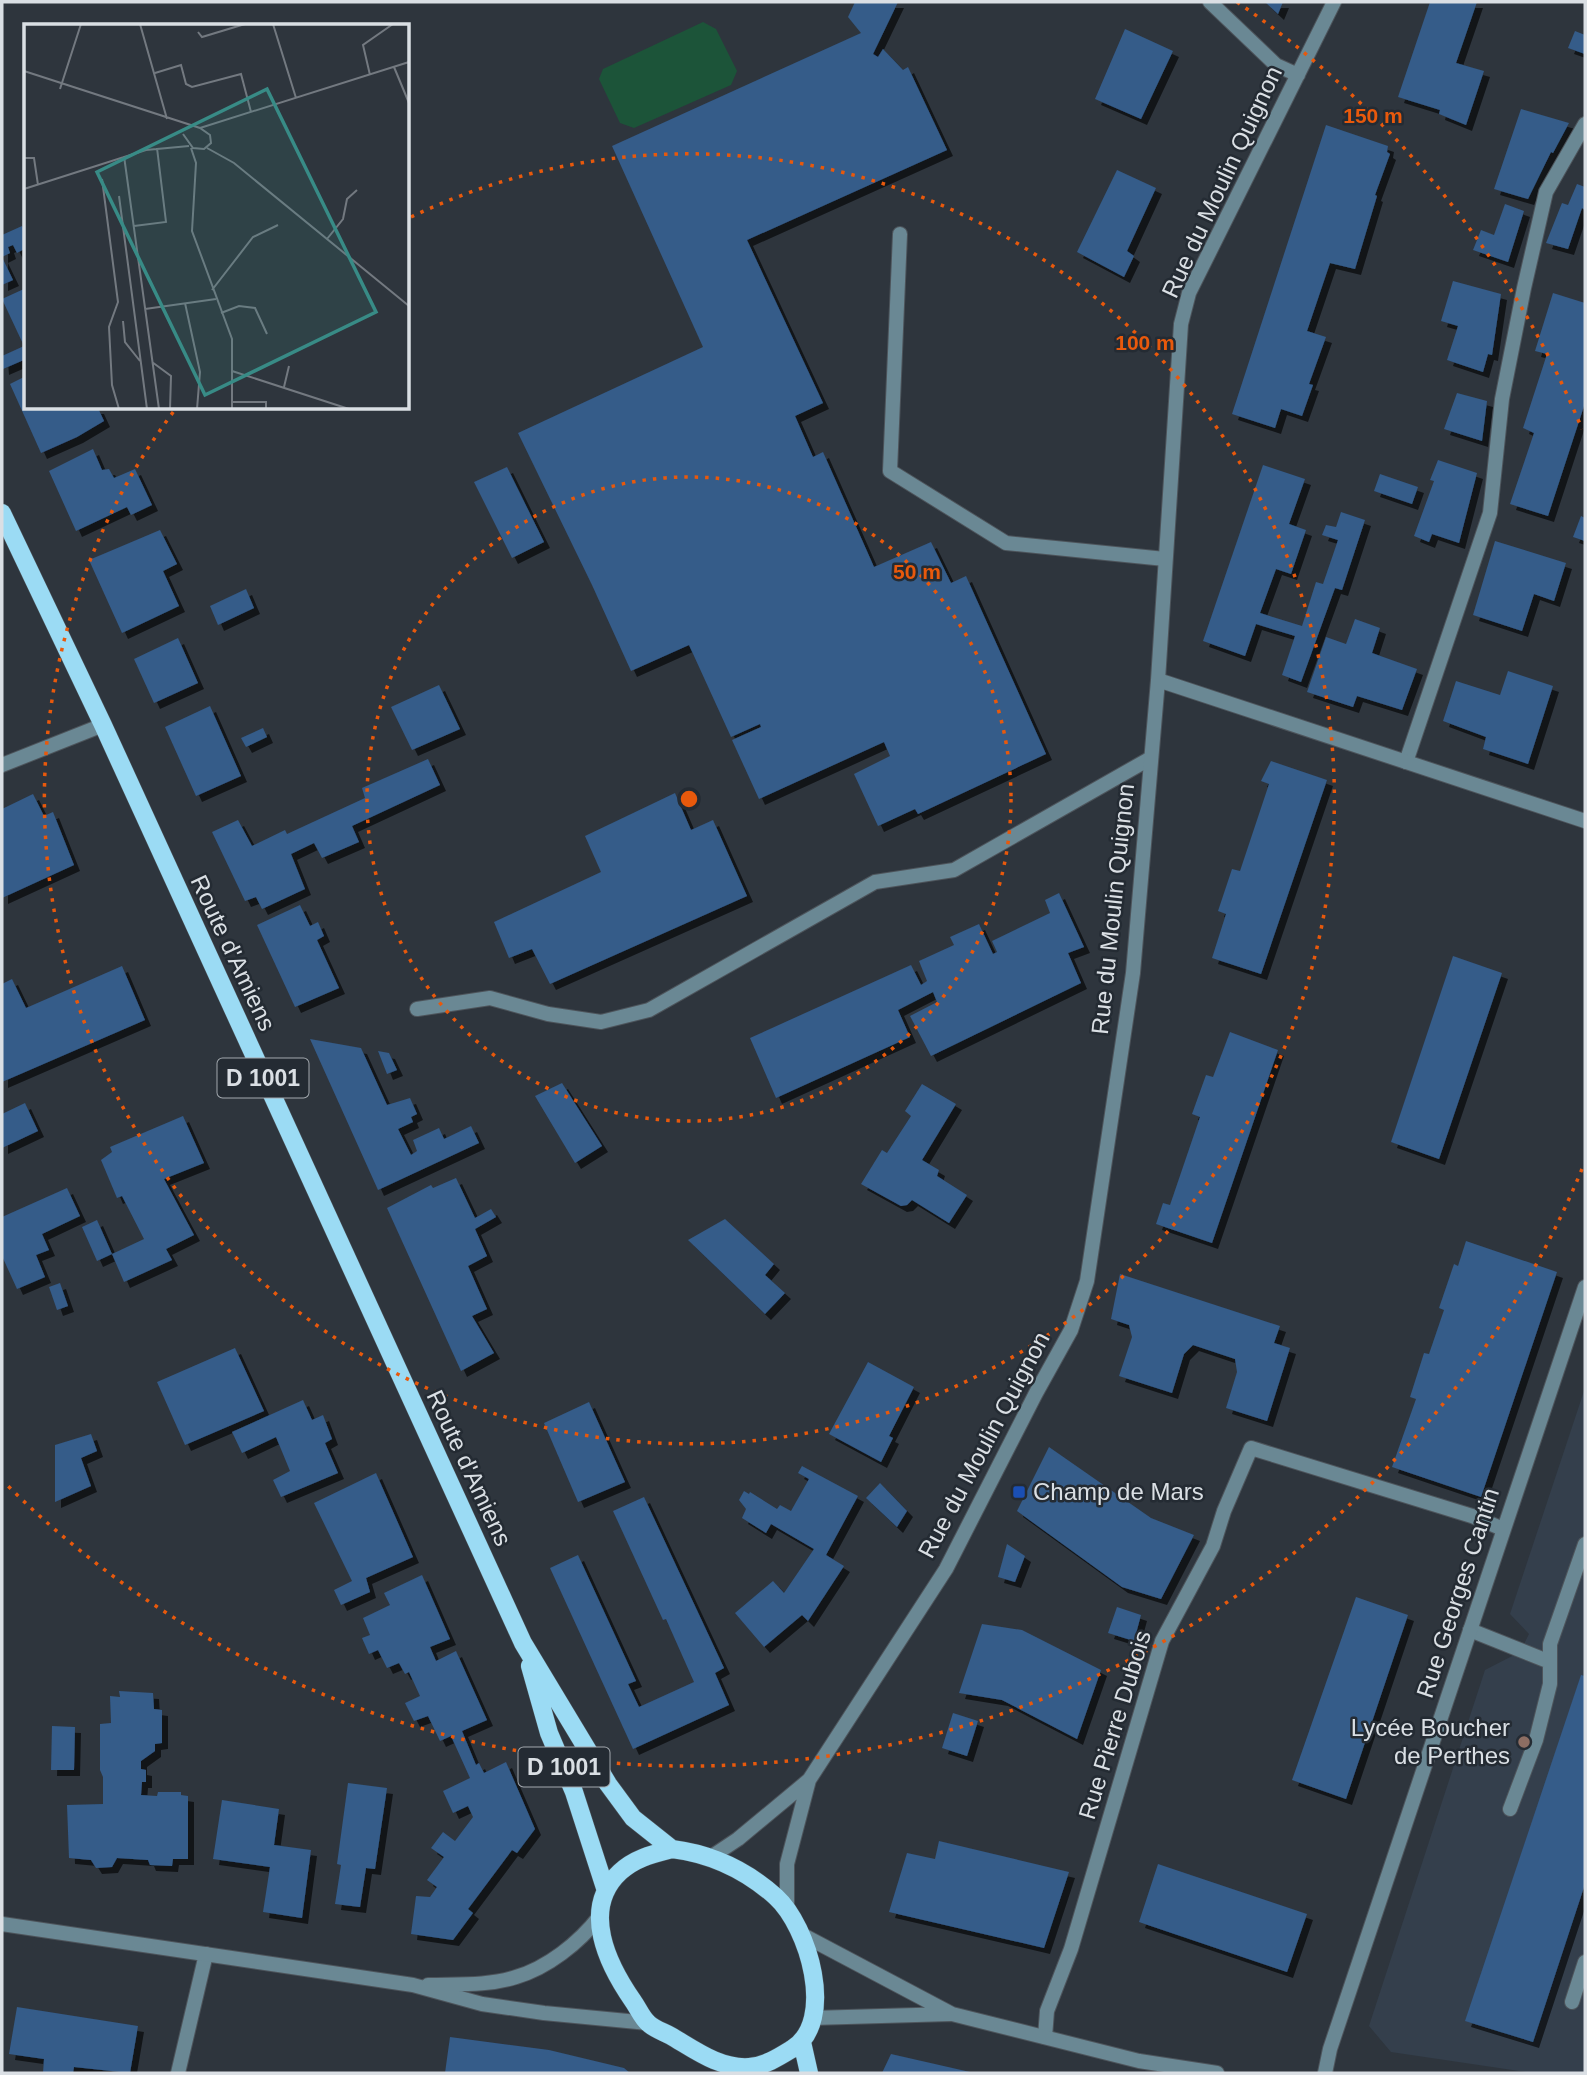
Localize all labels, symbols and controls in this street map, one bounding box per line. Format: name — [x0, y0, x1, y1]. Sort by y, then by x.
inset map — [24, 24, 410, 410]
street label: Rue du Moulin Quignon — [1156, 62, 1287, 302]
text: 150 m — [1343, 104, 1403, 127]
text: 100 m — [1115, 331, 1175, 354]
text: 50 m — [893, 560, 941, 583]
street label: Rue du Moulin Quignon — [1086, 782, 1139, 1036]
centre of rings — [677, 787, 701, 811]
street label: Route d'Amiens — [186, 871, 281, 1035]
road number: D 1001 — [218, 1058, 308, 1098]
street label: Rue du Moulin Quignon — [912, 1327, 1055, 1562]
street label: Route d'Amiens — [422, 1386, 517, 1550]
place label: Champ de Mars — [1033, 1478, 1204, 1505]
marker: Champ de Mars — [1011, 1484, 1027, 1500]
street label: Rue Georges Cantin — [1411, 1485, 1504, 1701]
street label: Rue Pierre Dubois — [1073, 1627, 1156, 1823]
place label: Lycée Boucher de Perthes — [1351, 1714, 1510, 1769]
marker: Lycée Boucher de Perthes — [1516, 1734, 1532, 1750]
road number: D 1001 — [518, 1748, 610, 1786]

